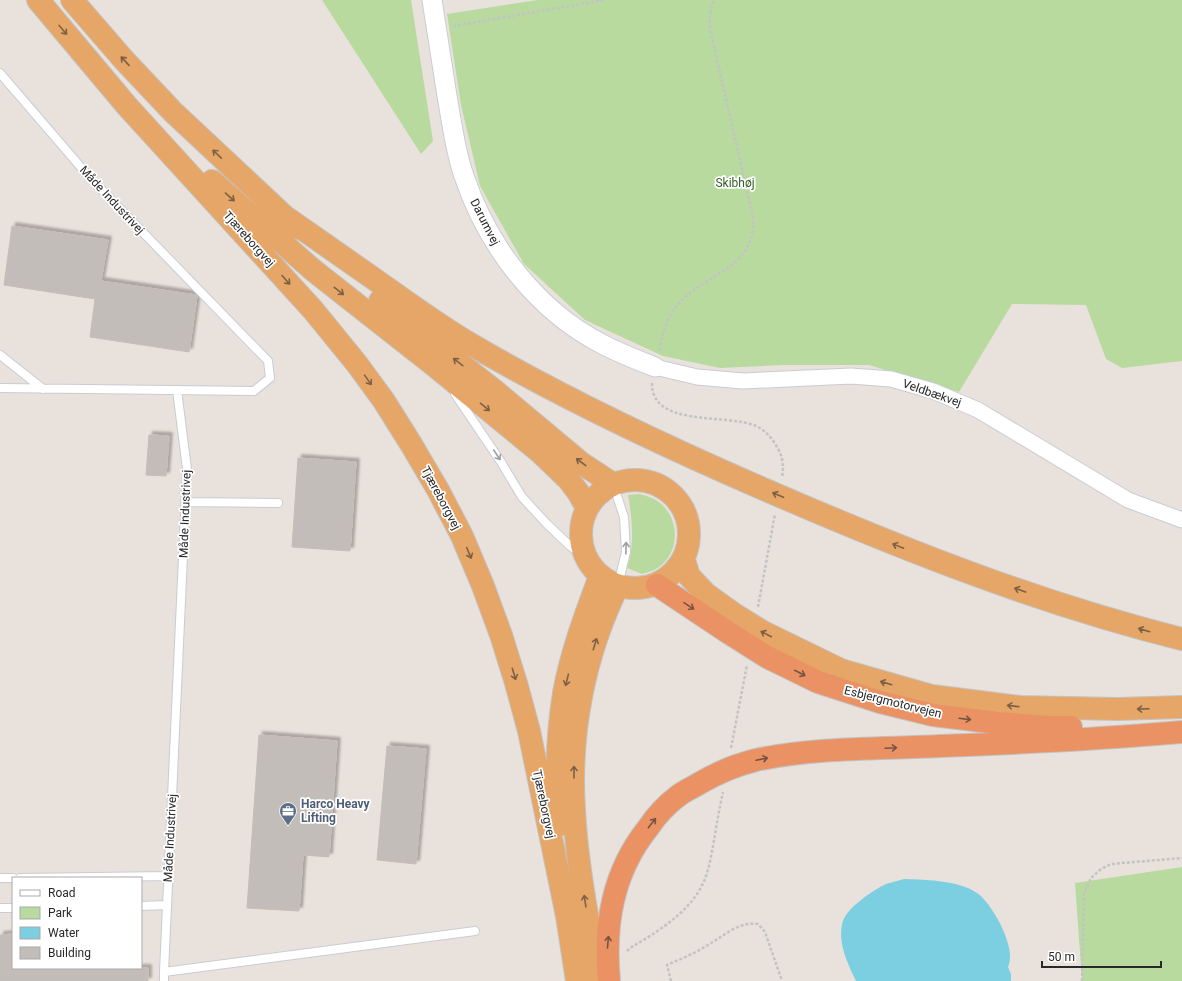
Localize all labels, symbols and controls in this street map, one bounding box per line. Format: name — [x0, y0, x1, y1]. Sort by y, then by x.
one-way arrow — [59, 25, 68, 35]
one-way arrow — [121, 56, 130, 66]
one-way arrow — [212, 149, 222, 158]
street label: Måde Industrivej — [77, 163, 147, 237]
park label: Skibhøj — [715, 176, 755, 190]
one-way arrow — [225, 192, 235, 201]
street label: Darumvej — [467, 196, 503, 248]
street label: Tjæreborgvej — [220, 208, 278, 270]
one-way arrow — [281, 275, 290, 285]
one-way arrow — [334, 286, 345, 295]
one-way arrow — [453, 358, 464, 367]
one-way arrow — [364, 374, 372, 385]
street label: Veldbækvej — [901, 376, 963, 410]
one-way arrow — [479, 402, 490, 411]
one-way arrow — [493, 449, 501, 460]
one-way arrow — [575, 458, 586, 466]
street label: Tjæreborgvej — [418, 464, 464, 532]
street label: Måde Industrivej — [176, 469, 194, 558]
one-way arrow — [773, 491, 785, 499]
one-way arrow — [893, 541, 905, 549]
one-way arrow — [622, 542, 629, 555]
one-way arrow — [465, 546, 473, 558]
one-way arrow — [1014, 586, 1027, 593]
one-way arrow — [683, 603, 695, 611]
one-way arrow — [1138, 626, 1151, 633]
one-way arrow — [760, 629, 772, 637]
one-way arrow — [592, 638, 599, 651]
one-way arrow — [511, 668, 518, 681]
one-way arrow — [794, 670, 806, 677]
one-way arrow — [563, 673, 571, 686]
one-way arrow — [879, 679, 892, 686]
street label: Esbjergmotorvejen — [843, 683, 943, 721]
one-way arrow — [1007, 702, 1020, 710]
one-way arrow — [1137, 705, 1150, 712]
one-way arrow — [958, 715, 971, 722]
one-way arrow — [884, 745, 897, 752]
one-way arrow — [755, 755, 768, 763]
one-way arrow — [570, 766, 578, 779]
street label: Tjæreborgvej — [530, 768, 558, 840]
street label: Måde Industrivej — [161, 793, 179, 883]
place label: Harco Heavy Lifting — [301, 797, 371, 825]
office icon: Harco Heavy Lifting — [278, 801, 298, 826]
one-way arrow — [647, 817, 656, 828]
legend — [12, 877, 142, 969]
text: Road — [48, 886, 76, 900]
one-way arrow — [581, 895, 589, 908]
text: Park — [48, 906, 73, 920]
text: Water — [48, 926, 79, 940]
one-way arrow — [604, 936, 611, 949]
scale bar — [1042, 943, 1161, 969]
text: Building — [48, 946, 91, 960]
text: 50 m — [1048, 950, 1075, 964]

